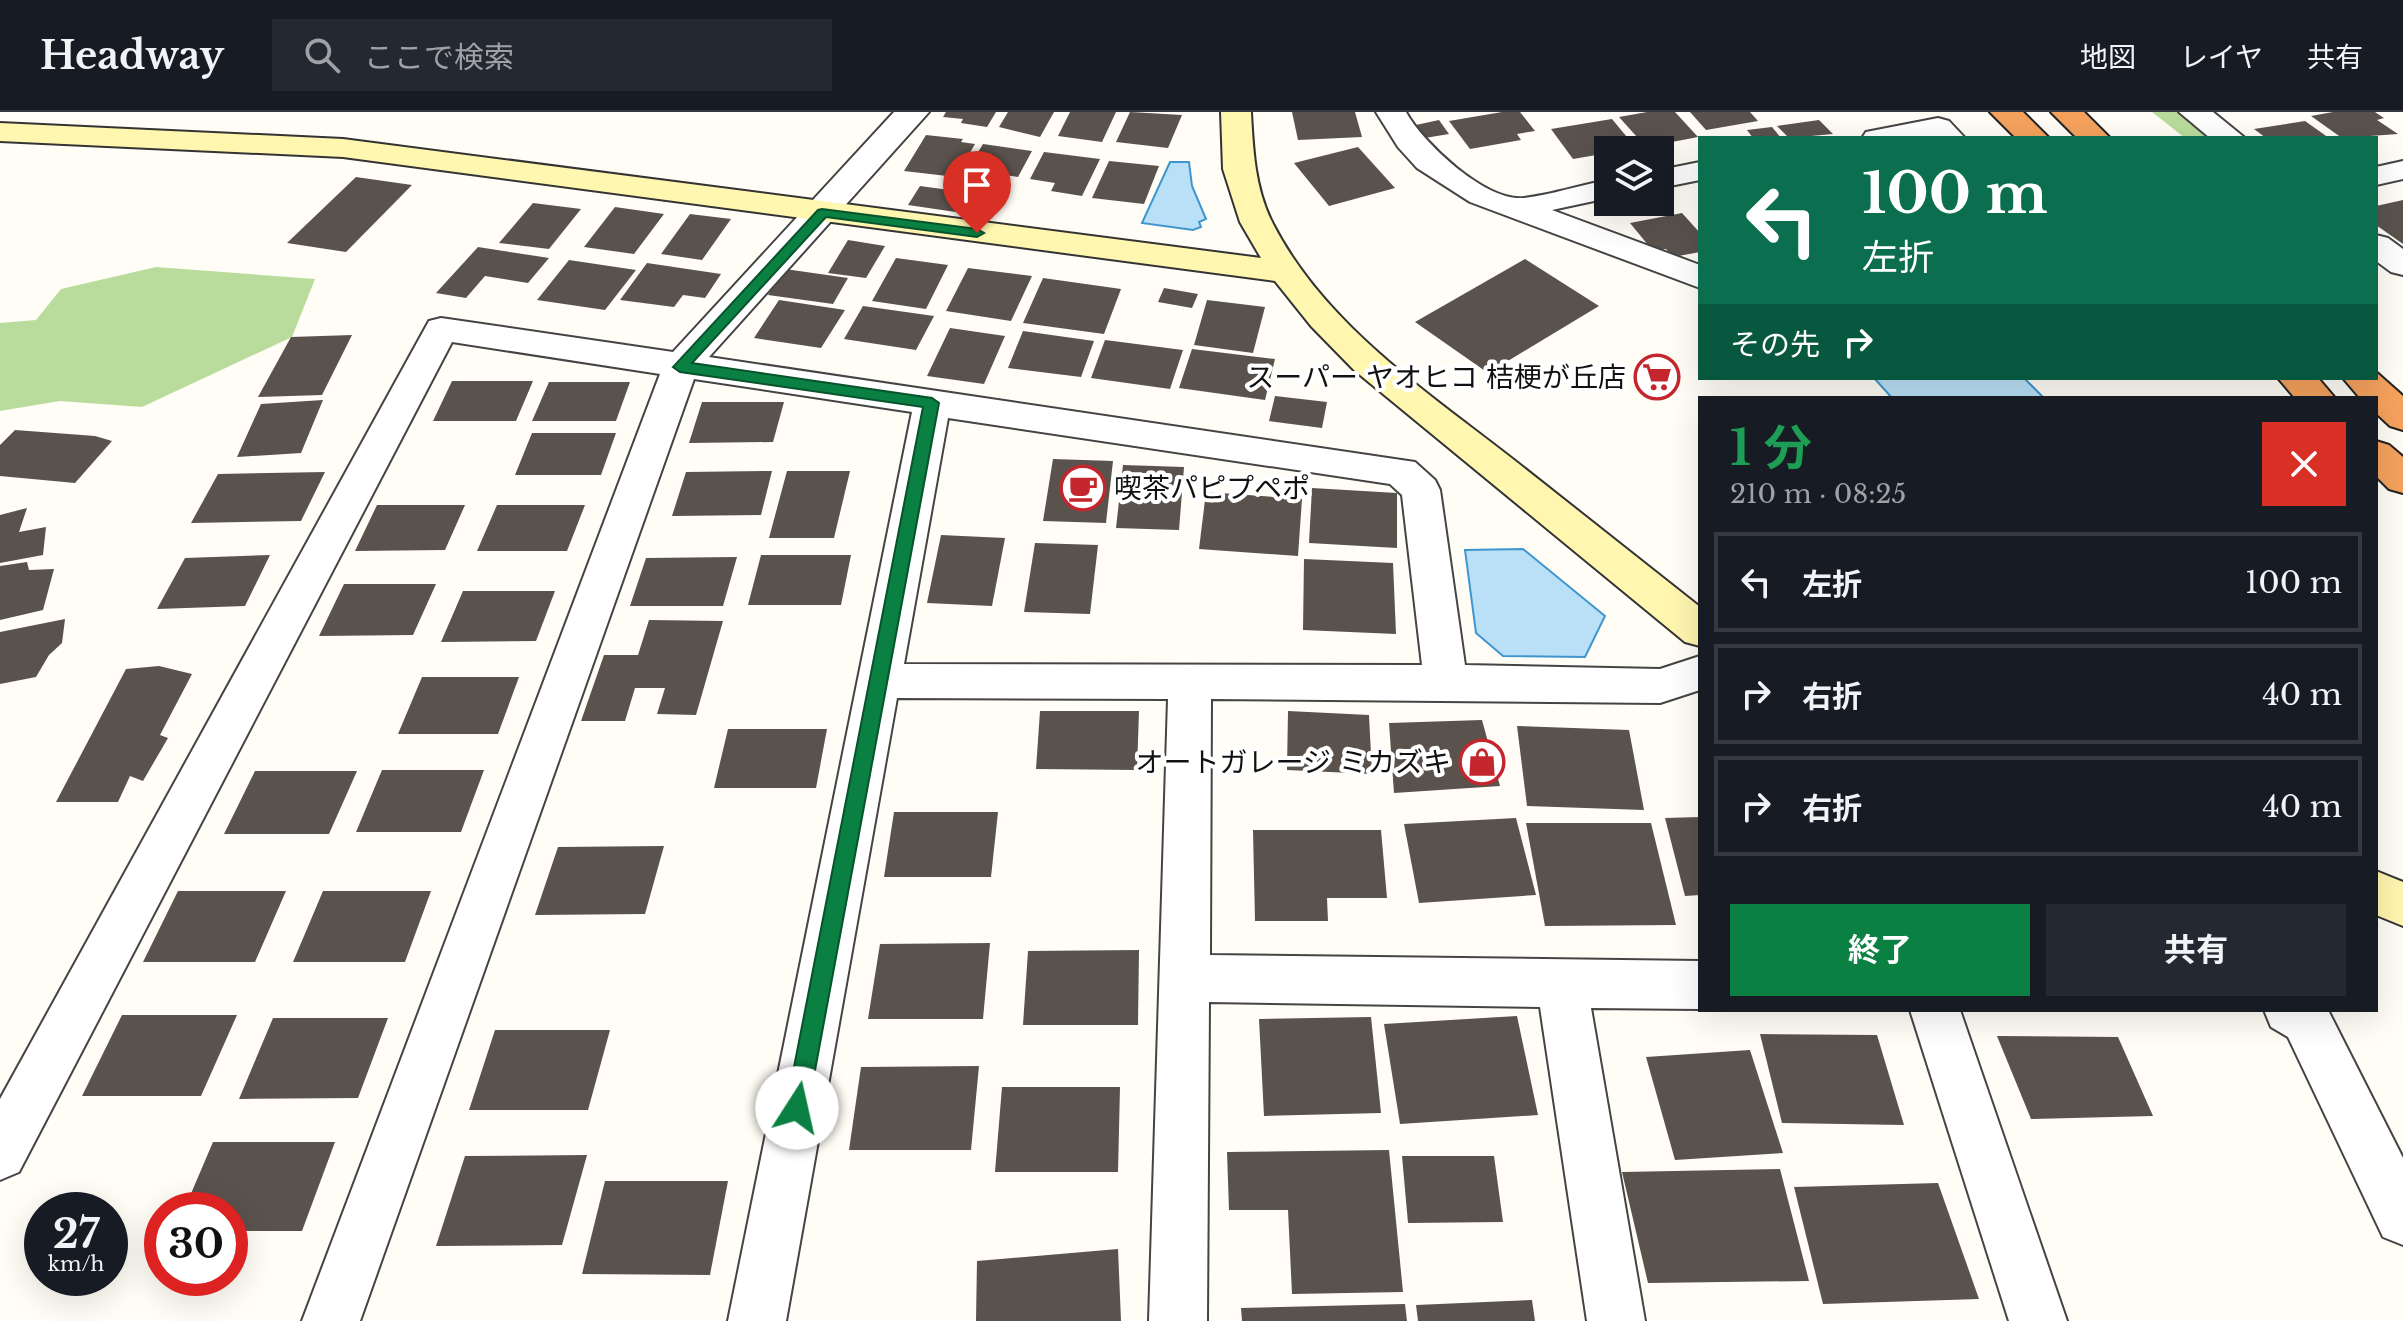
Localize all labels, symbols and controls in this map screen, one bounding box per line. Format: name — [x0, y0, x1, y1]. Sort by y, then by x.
search box — [272, 19, 832, 91]
text: Headway — [40, 32, 224, 79]
icon: search — [300, 33, 344, 77]
text: ここで検索 — [364, 39, 514, 76]
text: 地図 — [2080, 40, 2136, 75]
text: レイヤ — [2180, 40, 2263, 75]
text: 共有 — [2307, 40, 2363, 75]
map controls — [1594, 136, 1674, 216]
button: layers — [1594, 136, 1674, 216]
pin — [943, 151, 1011, 233]
text: 100 m — [1862, 159, 2048, 228]
icon: arrive — [955, 163, 999, 207]
icon: left — [1730, 168, 1834, 272]
text: 左折 — [1862, 235, 1934, 280]
icon: right — [1836, 320, 1880, 364]
text: その先 — [1730, 326, 1820, 363]
supermarket icon: スーパー ヤオヒコ 桔梗が丘店 — [1633, 353, 1681, 401]
place label: スーパー ヤオヒコ 桔梗が丘店 — [1246, 360, 1626, 395]
text: 1 分 — [1730, 418, 1812, 478]
button: close — [2262, 422, 2346, 506]
cafe icon: 喫茶パピプペポ — [1059, 464, 1107, 512]
place label: 喫茶パピプペポ — [1114, 471, 1310, 506]
text: 210 m · 08:25 — [1730, 478, 1906, 510]
icon: left — [1734, 560, 1778, 604]
text: 100 m — [2245, 564, 2342, 601]
text: 左折 — [1802, 566, 1862, 603]
icon: right — [1734, 672, 1778, 716]
text: 40 m — [2262, 676, 2342, 713]
text: 右折 — [1802, 678, 1862, 715]
shop icon: オートガレージ ミカズキ — [1458, 738, 1506, 786]
place label: オートガレージ ミカズキ — [1136, 745, 1451, 780]
icon: right — [1734, 784, 1778, 828]
text: 40 m — [2262, 788, 2342, 825]
text: 右折 — [1802, 790, 1862, 827]
button: 終了 — [1730, 904, 2030, 996]
button: 共有 — [2046, 904, 2346, 996]
position arrow — [755, 1066, 839, 1150]
speed limit sign: 30 — [144, 1192, 248, 1296]
text: 27 — [53, 1209, 99, 1259]
text: km/h — [48, 1252, 104, 1276]

